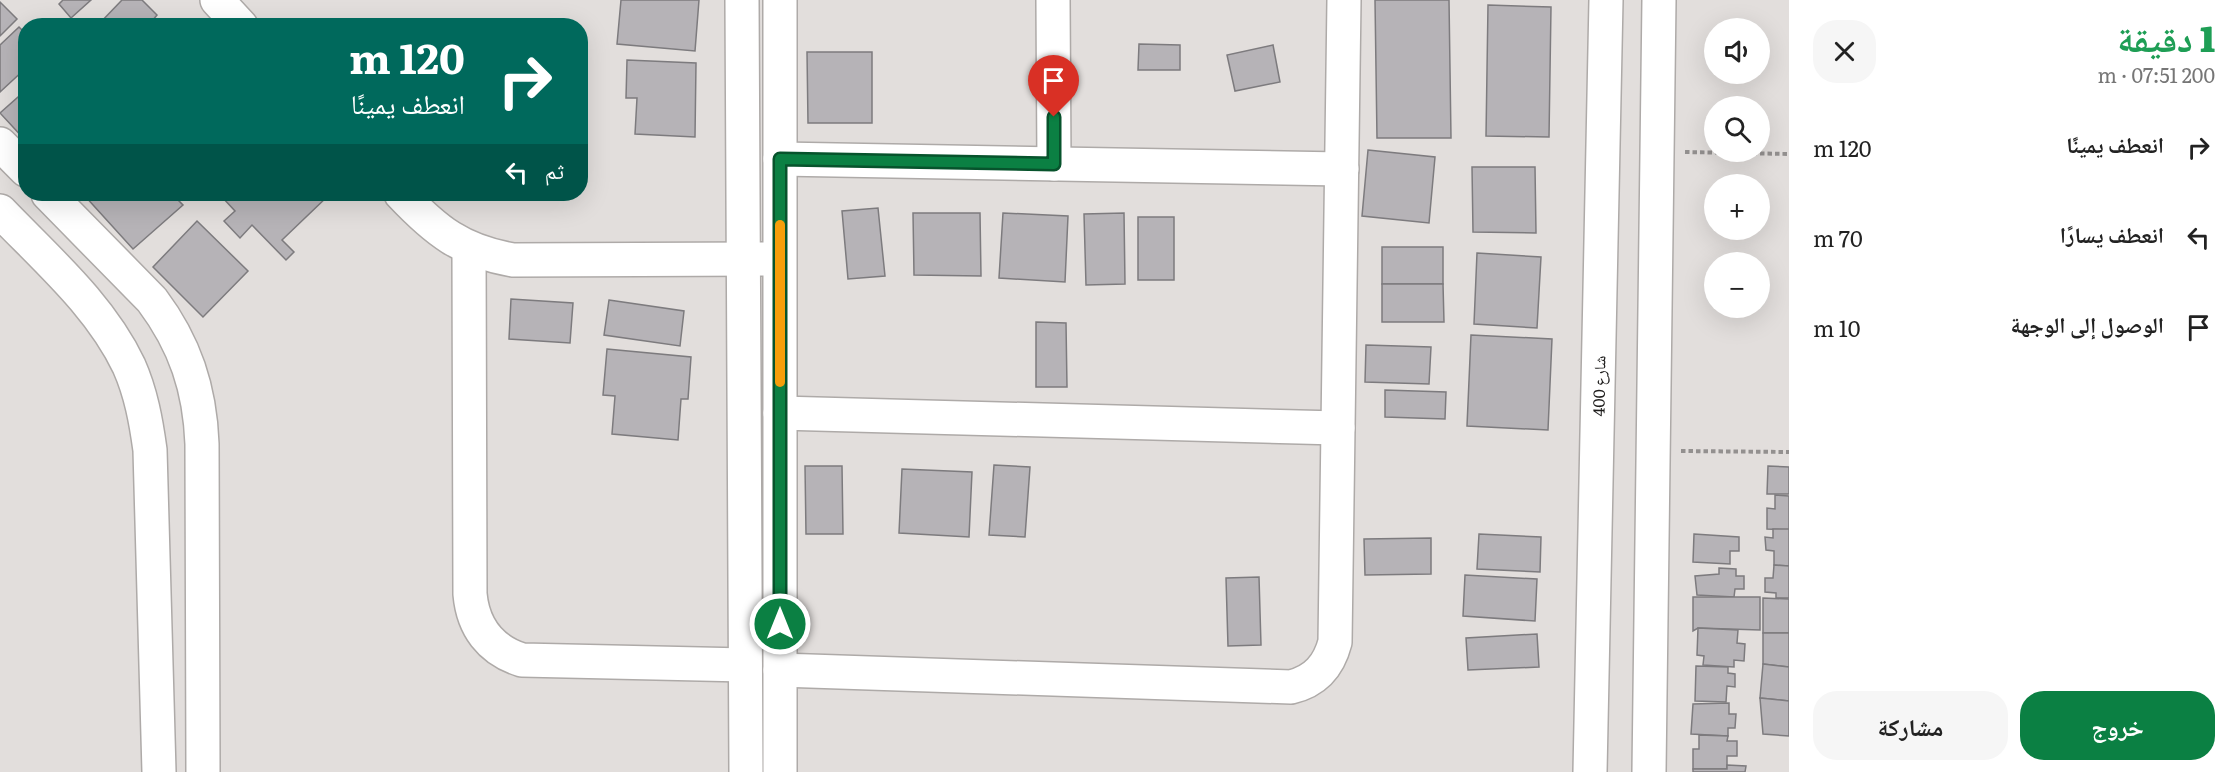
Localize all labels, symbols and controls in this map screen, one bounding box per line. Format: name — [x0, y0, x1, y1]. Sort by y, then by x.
text: 1 دقيقة — [2117, 10, 2215, 63]
map controls — [1704, 18, 1770, 318]
button: sound — [1704, 18, 1770, 84]
button: close — [1813, 20, 1876, 83]
text: 120 m — [349, 25, 465, 87]
icon: right — [486, 42, 564, 120]
pin — [1028, 55, 1079, 117]
text: 200 m · 07:51 — [2097, 59, 2215, 89]
icon: arrive — [1037, 64, 1070, 97]
text: انعطف يمينًا — [351, 82, 465, 122]
button: search — [1704, 96, 1770, 162]
text: انعطف يمينًا — [2066, 127, 2164, 160]
text: 120 m — [1813, 131, 1872, 164]
icon: right — [2182, 131, 2215, 164]
text: ثم — [545, 153, 564, 186]
icon: left — [500, 156, 533, 189]
button: + — [1704, 174, 1770, 240]
text: انعطف يسارًا — [2060, 217, 2164, 250]
text: 70 m — [1813, 221, 1863, 254]
icon: left — [2182, 221, 2215, 254]
button: − — [1704, 252, 1770, 318]
text: الوصول إلى الوجهة — [2011, 307, 2164, 340]
text: 10 m — [1813, 311, 1860, 344]
icon: arrive — [2182, 311, 2215, 344]
street label: شارع 400 — [1585, 355, 1611, 417]
position arrow — [748, 592, 812, 656]
button: مشاركة — [1813, 691, 2008, 760]
button: خروج — [2020, 691, 2215, 760]

